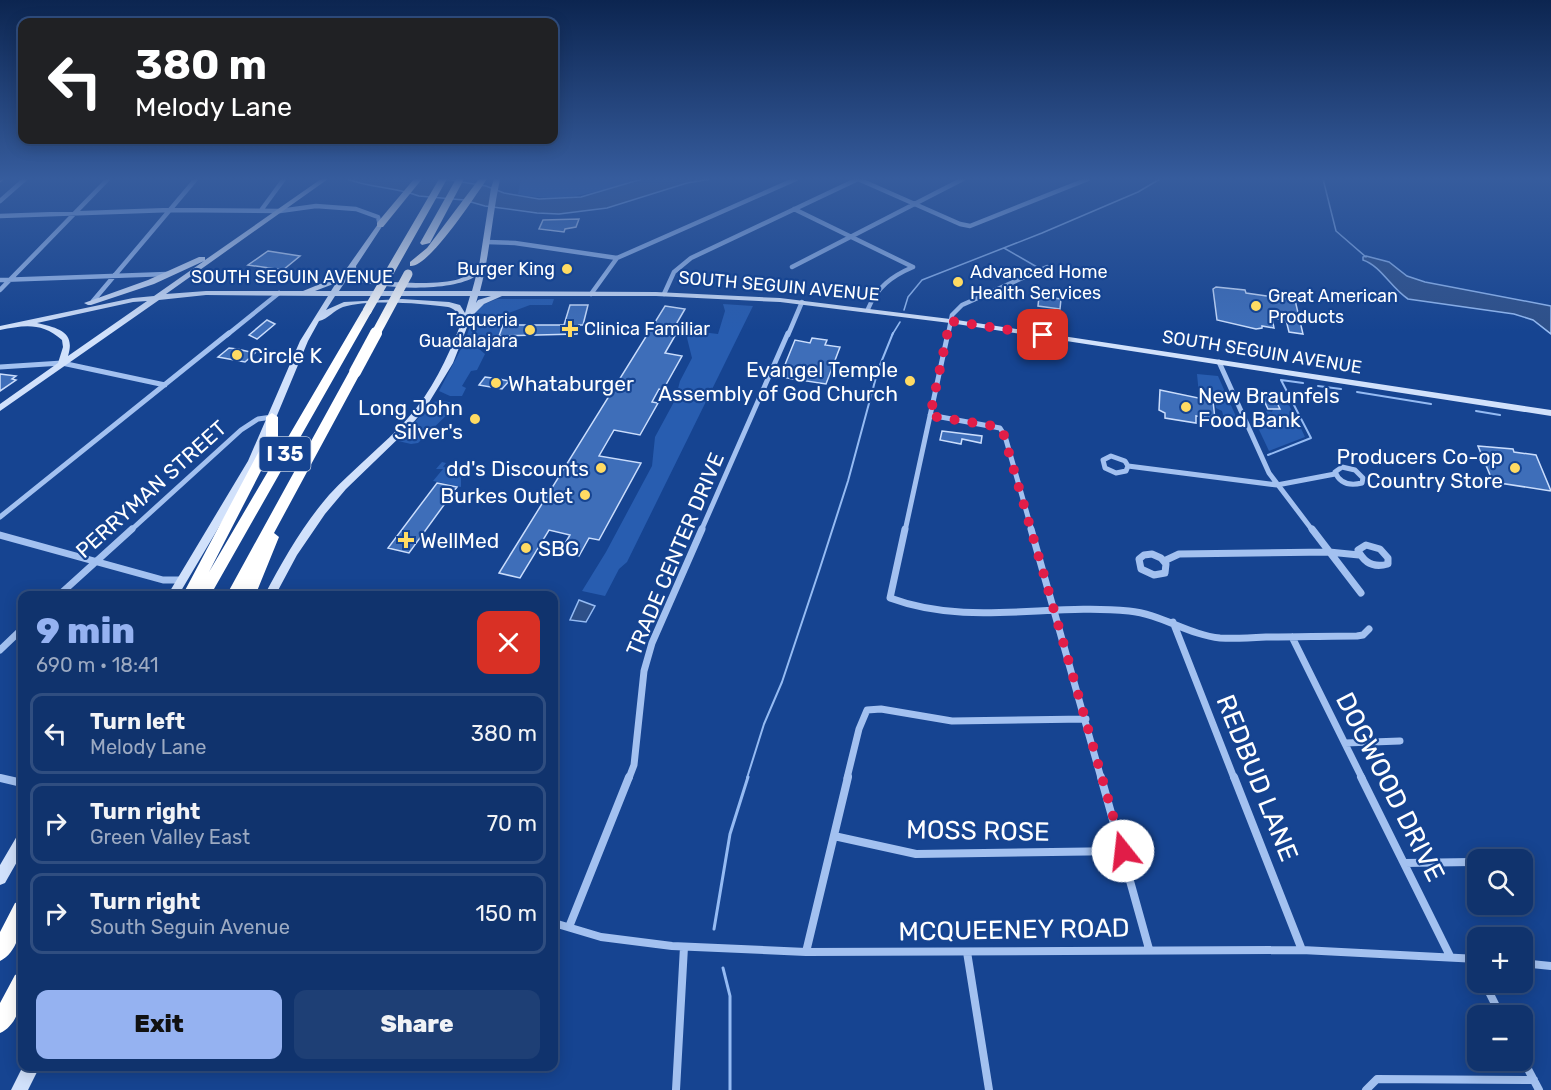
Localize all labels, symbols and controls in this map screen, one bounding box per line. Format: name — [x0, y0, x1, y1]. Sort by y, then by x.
text: 380 m — [135, 40, 267, 90]
icon: left — [36, 42, 114, 120]
text: Melody Lane — [135, 91, 292, 123]
place label: Burger King — [457, 258, 555, 280]
place label: Advanced Home Health Services — [970, 261, 1108, 304]
marker: Burger King — [560, 262, 574, 276]
street label: SOUTH SEGUIN AVENUE — [191, 266, 393, 288]
street label: SOUTH SEGUIN AVENUE — [678, 266, 880, 306]
marker: Advanced Home Health Services — [951, 275, 965, 289]
place label: Great American Products — [1268, 285, 1398, 328]
marker: Great American Products — [1249, 299, 1263, 313]
place label: Taqueria Guadalajara — [419, 309, 518, 352]
pin — [1017, 309, 1068, 360]
place label: Clinica Familiar — [584, 318, 710, 340]
icon: arrive — [1026, 318, 1059, 351]
marker: Clinica Familiar — [561, 320, 579, 338]
marker: Taqueria Guadalajara — [523, 323, 537, 337]
street label: SOUTH SEGUIN AVENUE — [1161, 325, 1363, 379]
place label: Circle K — [249, 343, 322, 368]
marker: Circle K — [230, 348, 244, 362]
place label: Evangel Temple Assembly of God Church — [658, 357, 898, 406]
place label: Whataburger — [508, 371, 634, 396]
marker: Evangel Temple Assembly of God Church — [903, 374, 917, 388]
marker: Whataburger — [489, 376, 503, 390]
place label: New Braunfels Food Bank — [1198, 383, 1340, 432]
place label: Long John Silver's — [358, 395, 463, 444]
marker: New Braunfels Food Bank — [1179, 400, 1193, 414]
marker: Long John Silver's — [468, 412, 482, 426]
street label: PERRYMAN STREET — [71, 415, 231, 563]
road number: I 35 — [260, 437, 310, 471]
place label: Producers Co-op Country Store — [1337, 444, 1503, 493]
street label: TRADE CENTER DRIVE — [621, 449, 729, 659]
place label: dd's Discounts — [446, 456, 589, 481]
marker: dd's Discounts — [594, 461, 608, 475]
marker: Producers Co-op Country Store — [1508, 461, 1522, 475]
place label: Burkes Outlet — [440, 483, 573, 508]
marker: Burkes Outlet — [578, 488, 592, 502]
place label: WellMed — [420, 528, 499, 553]
marker: WellMed — [397, 531, 415, 549]
place label: SBG — [538, 536, 579, 561]
marker: SBG — [519, 541, 533, 555]
text: 9 min — [36, 609, 135, 652]
button: close — [477, 611, 540, 674]
text: 690 m · 18:41 — [36, 653, 159, 677]
street label: DOGWOOD DRIVE — [1329, 687, 1451, 887]
street label: REDBUD LANE — [1210, 690, 1304, 866]
text: Turn left — [90, 708, 185, 735]
icon: left — [39, 717, 72, 750]
text: 380 m — [471, 720, 537, 747]
text: Melody Lane — [90, 735, 206, 759]
text: Turn right — [90, 798, 200, 825]
icon: right — [39, 807, 72, 840]
text: 70 m — [487, 810, 537, 837]
street label: MOSS ROSE — [906, 814, 1050, 848]
position arrow — [1091, 819, 1155, 883]
text: Green Valley East — [90, 825, 250, 849]
map controls — [1467, 849, 1533, 1071]
button: search — [1467, 849, 1533, 915]
text: Turn right — [90, 888, 200, 915]
icon: right — [39, 897, 72, 930]
text: 150 m — [476, 900, 537, 927]
street label: MCQUEENEY ROAD — [898, 912, 1130, 948]
text: South Seguin Avenue — [90, 915, 290, 939]
button: + — [1467, 927, 1533, 993]
button: Exit — [36, 990, 282, 1059]
button: Share — [294, 990, 540, 1059]
button: − — [1467, 1005, 1533, 1071]

